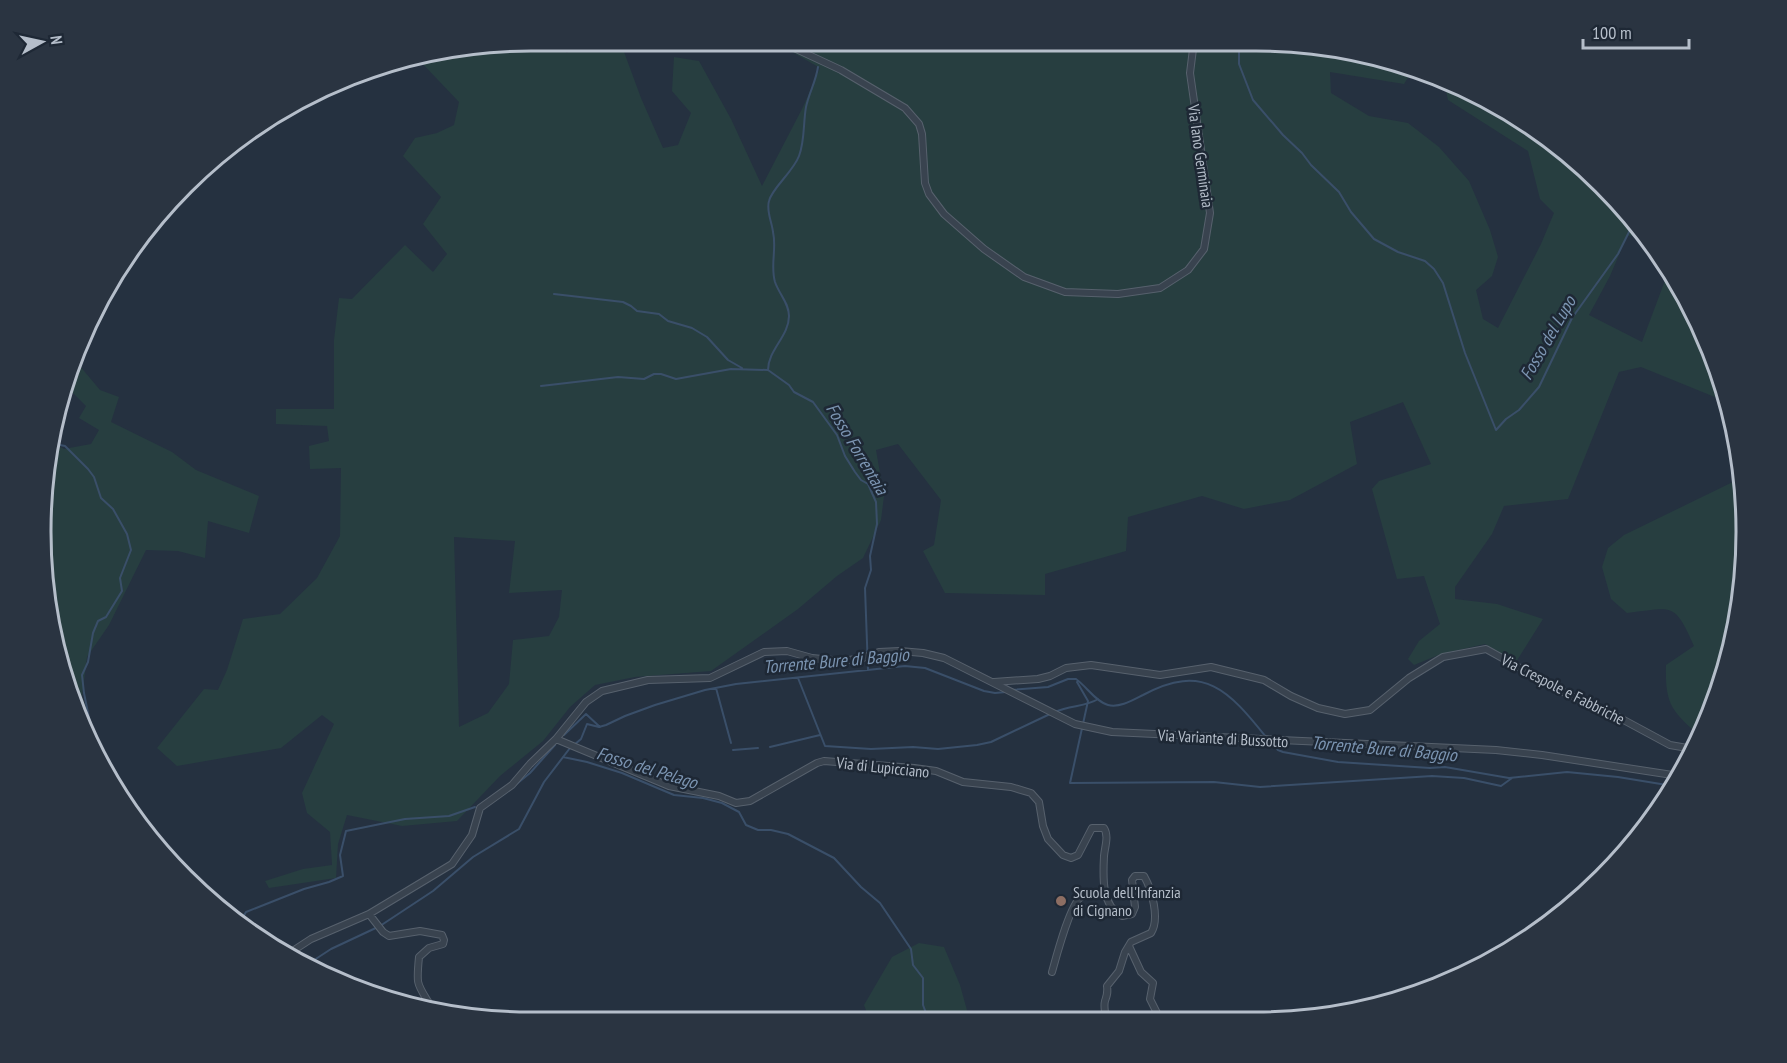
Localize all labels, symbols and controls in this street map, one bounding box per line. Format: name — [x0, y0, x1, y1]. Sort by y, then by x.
north arrow — [12, 12, 72, 72]
scale bar — [1583, 12, 1690, 50]
text: 100 m — [1592, 21, 1632, 44]
text: N — [46, 34, 67, 46]
street label: Via Iano Germinaia — [1184, 102, 1218, 209]
water label: Fosso del Lupo — [1514, 291, 1581, 384]
water label: Fosso Forrentaia — [821, 399, 894, 499]
water label: Torrente Bure di Baggio — [762, 643, 911, 678]
street label: Via Crespole e Fabbriche — [1497, 649, 1628, 729]
street label: Via Variante di Bussotto — [1156, 725, 1289, 751]
water label: Torrente Bure di Baggio — [1310, 731, 1459, 766]
water label: Fosso del Pelago — [594, 741, 701, 794]
street label: Via di Lupicciano — [835, 752, 930, 782]
place label: Scuola dell'Infanzia di Cignano — [1073, 882, 1181, 920]
marker: Scuola dell'Infanzia di Cignano — [1054, 894, 1068, 908]

